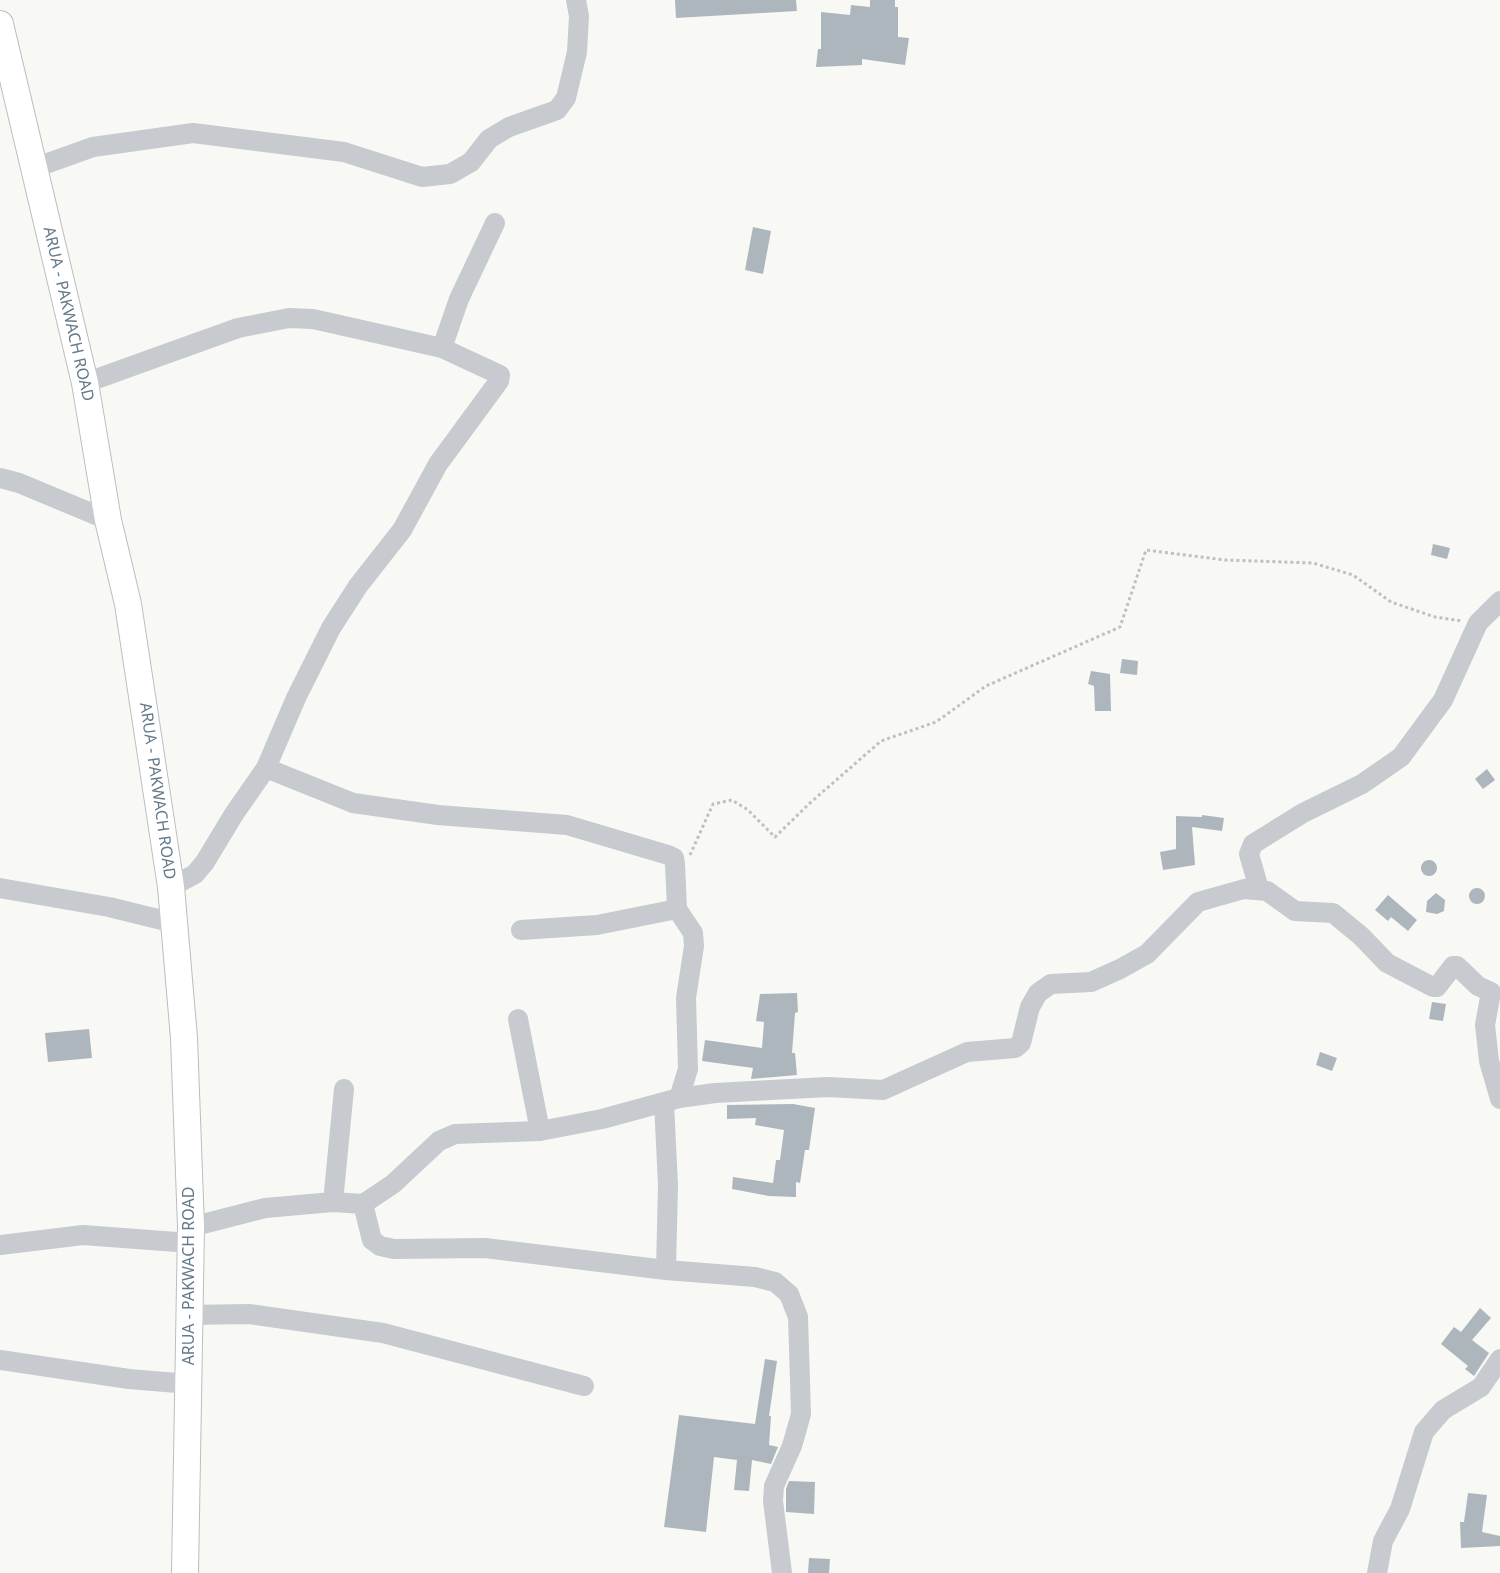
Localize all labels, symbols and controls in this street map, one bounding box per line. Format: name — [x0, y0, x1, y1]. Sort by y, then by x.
street label: ARUA - PAKWACH ROAD — [39, 225, 97, 403]
street label: ARUA - PAKWACH ROAD — [135, 701, 179, 881]
street label: ARUA - PAKWACH ROAD — [179, 1187, 199, 1365]

